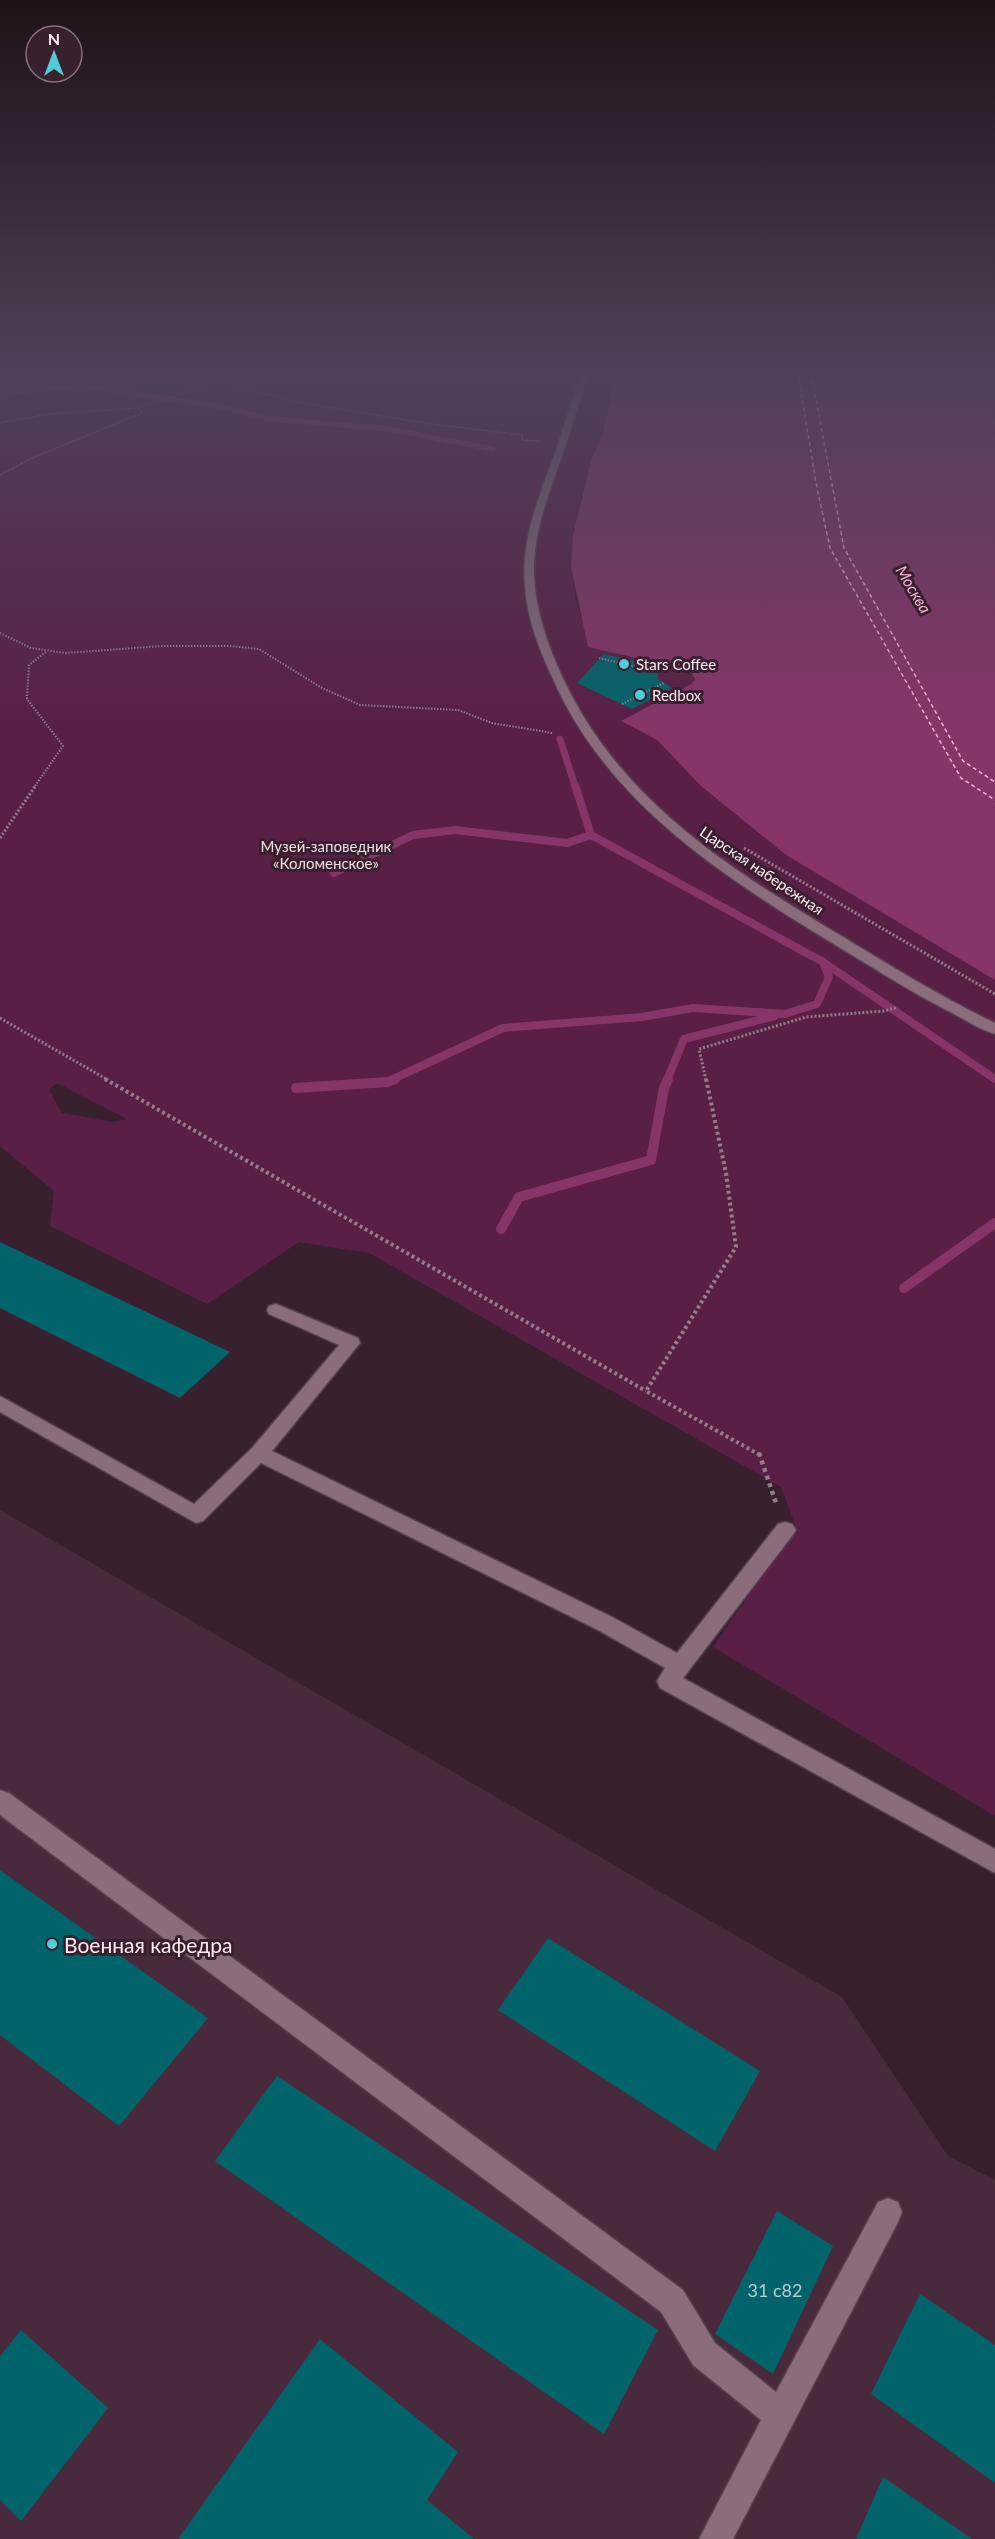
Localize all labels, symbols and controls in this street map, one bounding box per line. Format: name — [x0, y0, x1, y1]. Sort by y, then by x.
north arrow — [24, 24, 84, 84]
text: N — [48, 29, 60, 48]
water label: Москва — [892, 562, 936, 616]
place label: Stars Coffee — [636, 655, 716, 673]
marker: Stars Coffee — [617, 657, 631, 671]
place label: Redbox — [652, 686, 702, 704]
marker: Redbox — [633, 688, 647, 702]
street label: Царская набережная — [697, 822, 827, 918]
park label: Музей-заповедник «Коломенское» — [261, 837, 392, 872]
place label: Военная кафедра — [64, 1932, 233, 1957]
marker: Военная кафедра — [45, 1937, 59, 1951]
house number: 31 с82 — [748, 2279, 802, 2301]

